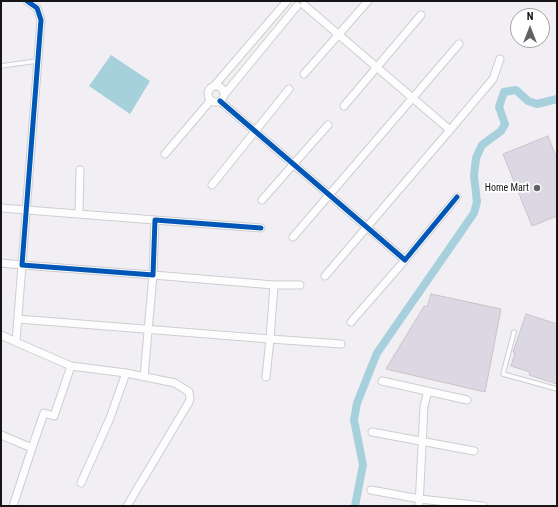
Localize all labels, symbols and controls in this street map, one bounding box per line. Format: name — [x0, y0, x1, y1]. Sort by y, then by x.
north arrow — [510, 8, 550, 48]
text: N — [527, 10, 533, 23]
place label: Home Mart — [485, 182, 529, 194]
marker: Home Mart — [532, 183, 542, 193]

